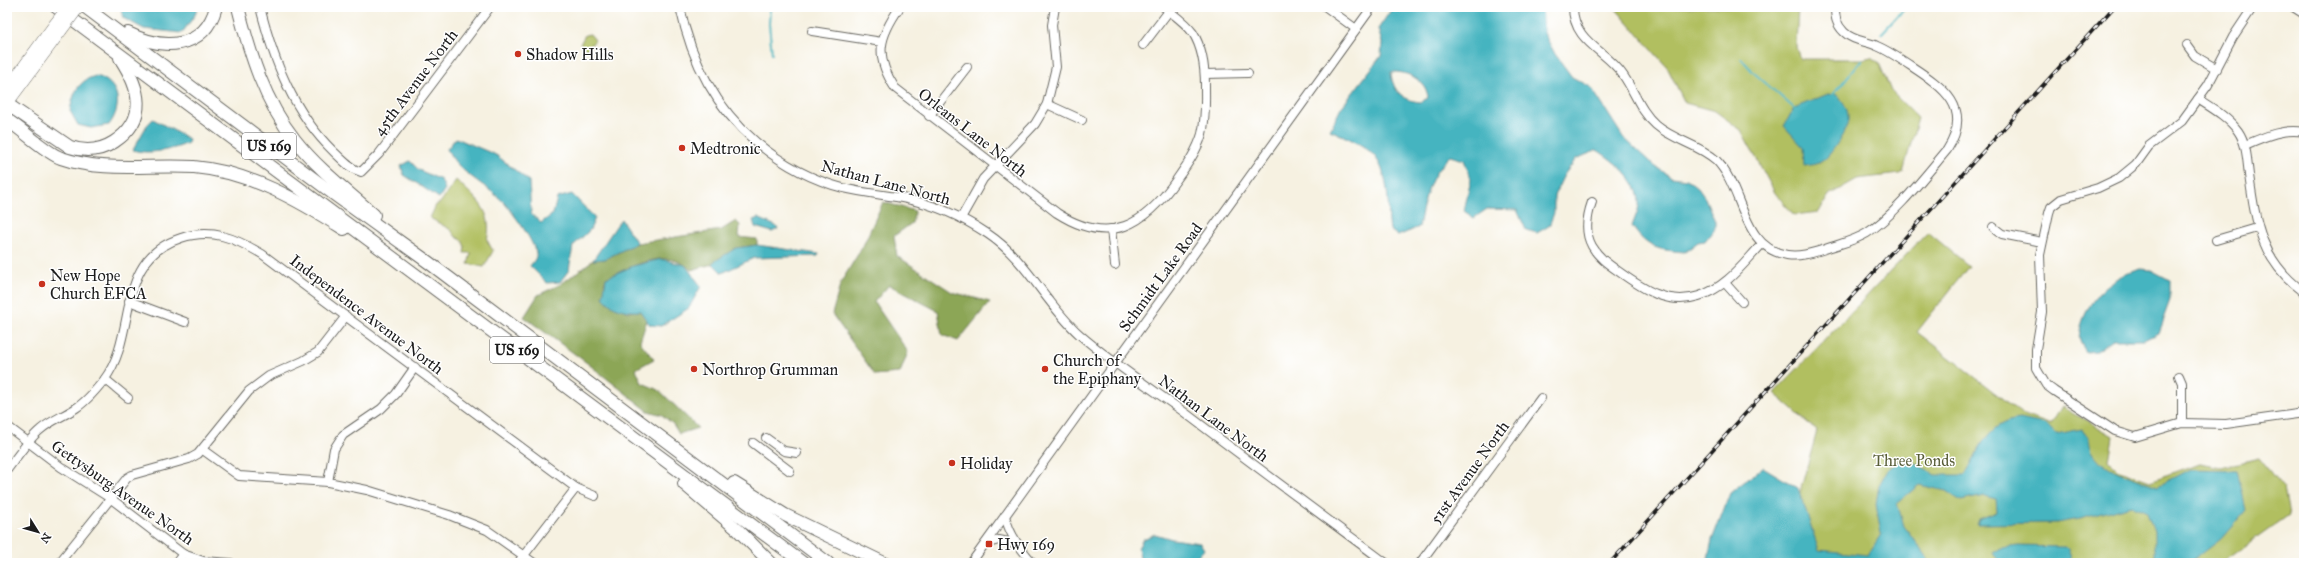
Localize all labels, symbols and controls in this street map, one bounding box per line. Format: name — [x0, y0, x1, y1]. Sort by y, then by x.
street label: 45th Avenue North — [369, 25, 462, 139]
place label: Shadow Hills — [526, 45, 614, 64]
marker: Shadow Hills — [513, 49, 523, 59]
street label: Orleans Lane North — [914, 84, 1031, 181]
road number: US 169 — [242, 133, 296, 159]
place label: Medtronic — [690, 139, 761, 158]
marker: Medtronic — [677, 143, 687, 153]
street label: Nathan Lane North — [819, 156, 953, 209]
street label: Schmidt Lake Road — [1115, 219, 1206, 335]
street label: Independence Avenue North — [286, 250, 447, 378]
place label: New Hope Church EFCA — [50, 266, 147, 303]
marker: New Hope Church EFCA — [37, 279, 47, 289]
road number: US 169 — [490, 337, 544, 363]
place label: Church of the Epiphany — [1053, 351, 1141, 388]
place label: Northrop Grumman — [702, 360, 838, 379]
marker: Northrop Grumman — [689, 364, 699, 374]
marker: Church of the Epiphany — [1040, 364, 1050, 374]
street label: Nathan Lane North — [1155, 371, 1272, 466]
street label: 51st Avenue North — [1426, 417, 1513, 527]
street label: Gettysburg Avenue North — [47, 436, 198, 550]
park label: Three Ponds — [1873, 451, 1955, 470]
place label: Holiday — [960, 454, 1013, 473]
marker: Holiday — [947, 458, 957, 468]
north arrow — [18, 512, 58, 552]
text: N — [37, 530, 54, 546]
place label: Hwy 169 — [997, 535, 1055, 554]
marker: Hwy 169 — [984, 539, 994, 549]

